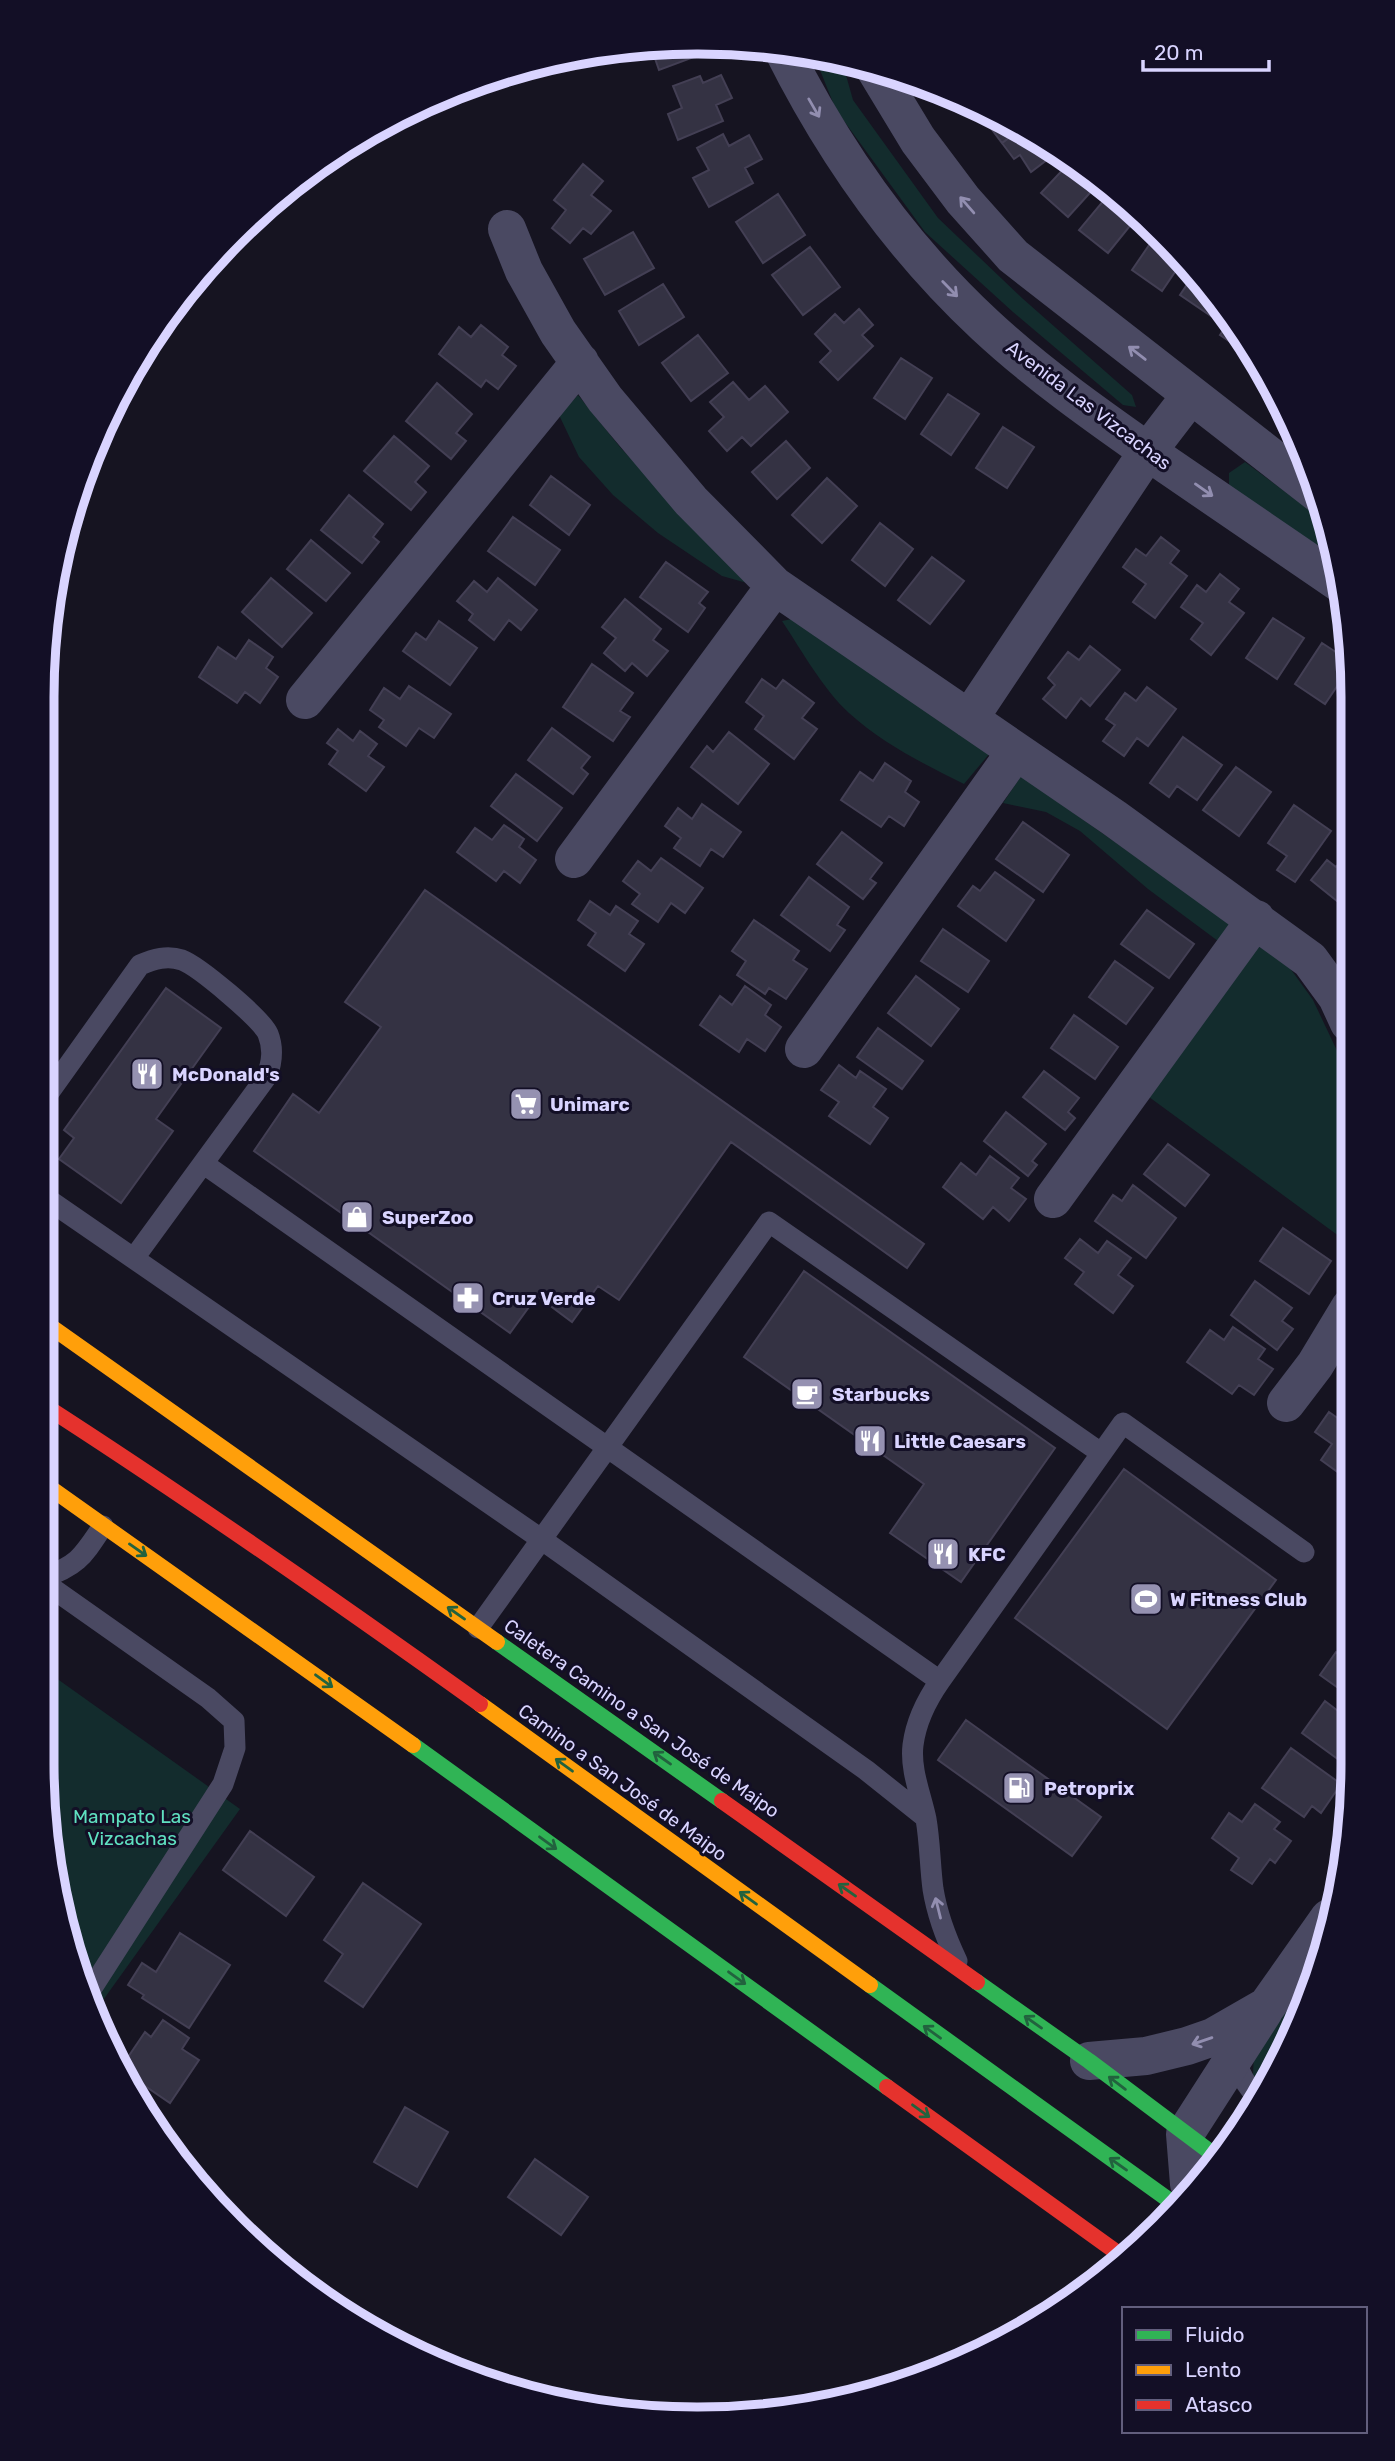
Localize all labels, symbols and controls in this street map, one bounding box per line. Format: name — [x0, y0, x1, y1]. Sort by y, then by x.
scale bar — [1143, 28, 1269, 72]
text: 20 m — [1154, 40, 1203, 65]
one-way arrow — [807, 97, 821, 117]
one-way arrow — [959, 196, 975, 214]
one-way arrow — [941, 281, 958, 298]
street label: Avenida Las Vizcachas — [1002, 336, 1176, 475]
one-way arrow — [1128, 345, 1147, 360]
one-way arrow — [1194, 483, 1213, 497]
restaurant icon: McDonald's — [128, 1055, 166, 1093]
place label: McDonald's — [172, 1063, 280, 1086]
supermarket icon: Unimarc — [507, 1085, 545, 1123]
place label: Unimarc — [550, 1093, 630, 1116]
shop icon: SuperZoo — [338, 1198, 376, 1236]
place label: SuperZoo — [382, 1206, 474, 1229]
pharmacy icon: Cruz Verde — [449, 1279, 487, 1317]
place label: Cruz Verde — [492, 1287, 595, 1310]
cafe icon: Starbucks — [788, 1375, 826, 1413]
place label: Starbucks — [832, 1383, 930, 1406]
restaurant icon: Little Caesars — [851, 1422, 889, 1460]
place label: Little Caesars — [894, 1430, 1026, 1453]
restaurant icon: KFC — [924, 1535, 962, 1573]
one-way arrow — [128, 1543, 147, 1557]
place label: KFC — [968, 1543, 1006, 1566]
sports icon: W Fitness Club — [1127, 1580, 1165, 1618]
place label: W Fitness Club — [1170, 1588, 1307, 1611]
one-way arrow — [447, 1606, 466, 1620]
street label: Caletera Camino a San José de Maipo — [500, 1614, 784, 1822]
one-way arrow — [314, 1674, 333, 1688]
street label: Camino a San José de Maipo — [514, 1699, 732, 1865]
one-way arrow — [653, 1751, 672, 1766]
one-way arrow — [555, 1758, 574, 1772]
fuel station icon: Petroprix — [1000, 1769, 1038, 1807]
place label: Petroprix — [1044, 1777, 1134, 1800]
park label: Mampato Las Vizcachas — [73, 1805, 191, 1850]
one-way arrow — [538, 1835, 557, 1850]
one-way arrow — [838, 1883, 857, 1898]
one-way arrow — [739, 1891, 758, 1905]
one-way arrow — [931, 1897, 944, 1920]
one-way arrow — [727, 1971, 746, 1986]
one-way arrow — [1024, 2015, 1043, 2029]
one-way arrow — [923, 2024, 942, 2039]
one-way arrow — [1192, 2036, 1214, 2048]
one-way arrow — [1108, 2076, 1127, 2090]
one-way arrow — [911, 2104, 930, 2118]
one-way arrow — [1108, 2157, 1127, 2172]
legend — [1122, 2307, 1367, 2433]
text: Fluido — [1185, 2322, 1245, 2347]
text: Lento — [1185, 2357, 1241, 2382]
text: Atasco — [1185, 2392, 1253, 2417]

